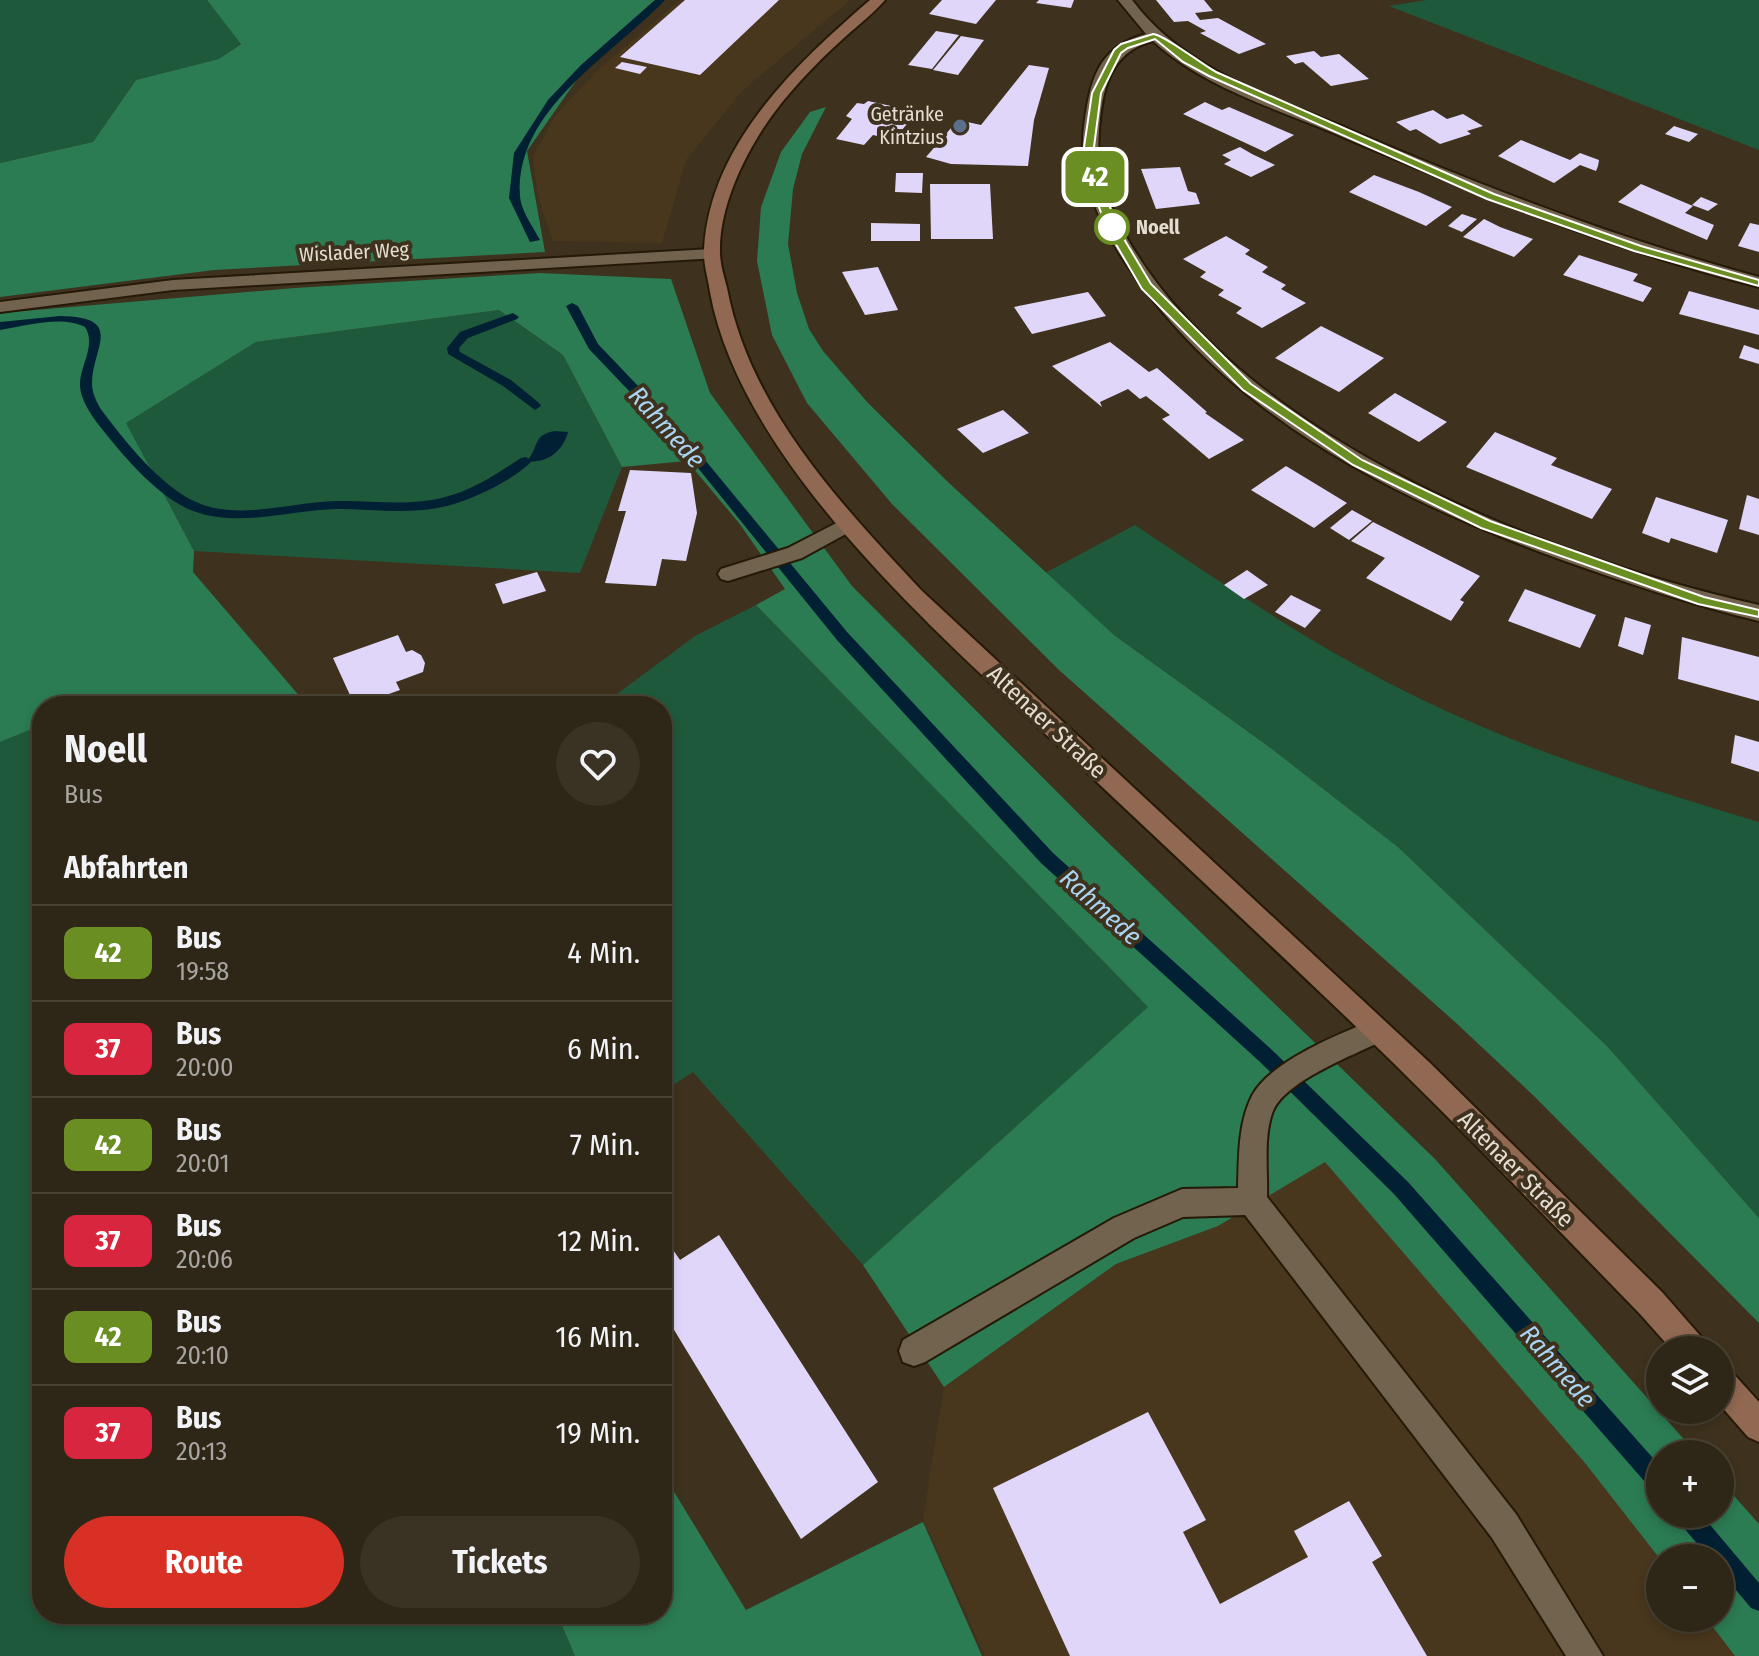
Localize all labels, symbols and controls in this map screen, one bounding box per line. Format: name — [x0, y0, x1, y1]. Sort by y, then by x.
place label: Getränke Kintzius — [870, 102, 944, 149]
marker: Getränke Kintzius — [951, 117, 969, 135]
line badge: 42 — [1059, 151, 1131, 203]
text: 42 — [1081, 160, 1109, 193]
marker: Noell — [1095, 210, 1129, 244]
place label: Noell — [1136, 215, 1180, 239]
street label: Wislader Weg — [299, 237, 410, 267]
water label: Rahmede — [622, 380, 711, 474]
street label: Altenaer Straße — [982, 660, 1112, 784]
button: heart — [556, 722, 640, 806]
text: Noell — [64, 726, 147, 772]
text: Bus — [64, 779, 103, 810]
text: Abfahrten — [64, 850, 188, 886]
water label: Rahmede — [1054, 863, 1148, 952]
text: Bus — [176, 920, 221, 956]
text: 4 Min. — [567, 935, 640, 971]
text: 42 — [94, 936, 122, 969]
text: 19:58 — [176, 956, 229, 987]
text: Bus — [176, 1016, 221, 1052]
text: 6 Min. — [567, 1031, 640, 1067]
text: 37 — [95, 1032, 121, 1065]
text: 20:00 — [176, 1052, 234, 1083]
street label: Altenaer Straße — [1452, 1105, 1580, 1233]
text: Bus — [176, 1112, 221, 1148]
text: 7 Min. — [570, 1127, 640, 1163]
text: 42 — [94, 1128, 122, 1161]
text: 20:01 — [176, 1148, 230, 1179]
text: Bus — [176, 1208, 221, 1244]
text: 12 Min. — [557, 1223, 640, 1259]
text: 37 — [95, 1224, 121, 1257]
text: 20:06 — [176, 1244, 233, 1275]
text: Bus — [176, 1304, 221, 1340]
text: 16 Min. — [555, 1319, 640, 1355]
water label: Rahmede — [1513, 1319, 1602, 1414]
text: 42 — [94, 1320, 122, 1353]
map controls — [1646, 1336, 1734, 1632]
button: layers — [1646, 1336, 1734, 1424]
text: 20:10 — [176, 1340, 229, 1371]
text: Bus — [176, 1400, 221, 1436]
text: 19 Min. — [556, 1415, 640, 1451]
text: 37 — [95, 1416, 121, 1449]
text: 20:13 — [176, 1436, 227, 1467]
button: + — [1646, 1440, 1734, 1528]
button: Route — [64, 1516, 344, 1608]
button: Tickets — [360, 1516, 640, 1608]
button: − — [1646, 1544, 1734, 1632]

